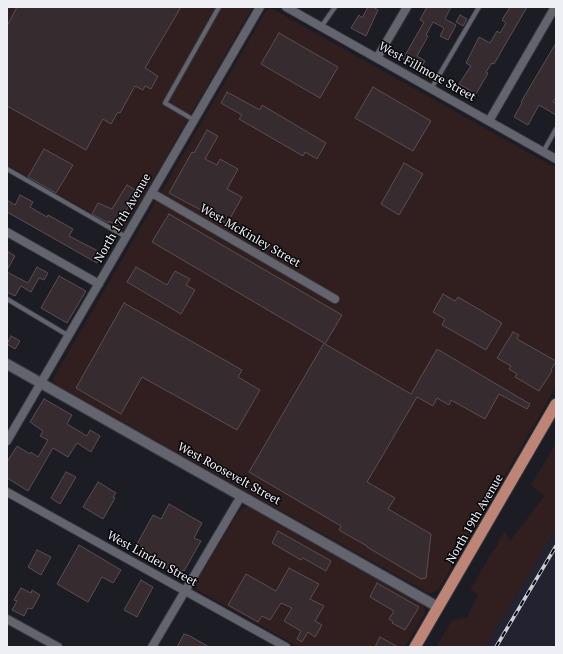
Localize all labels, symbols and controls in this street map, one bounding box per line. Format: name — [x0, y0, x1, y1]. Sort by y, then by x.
street label: West Fillmore Street — [376, 39, 478, 105]
street label: North 17th Avenue — [92, 171, 154, 265]
street label: West McKinley Street — [197, 201, 303, 271]
street label: West Roosevelt Street — [175, 440, 283, 508]
street label: North 19th Avenue — [444, 472, 506, 566]
street label: West Linden Street — [104, 528, 200, 590]

